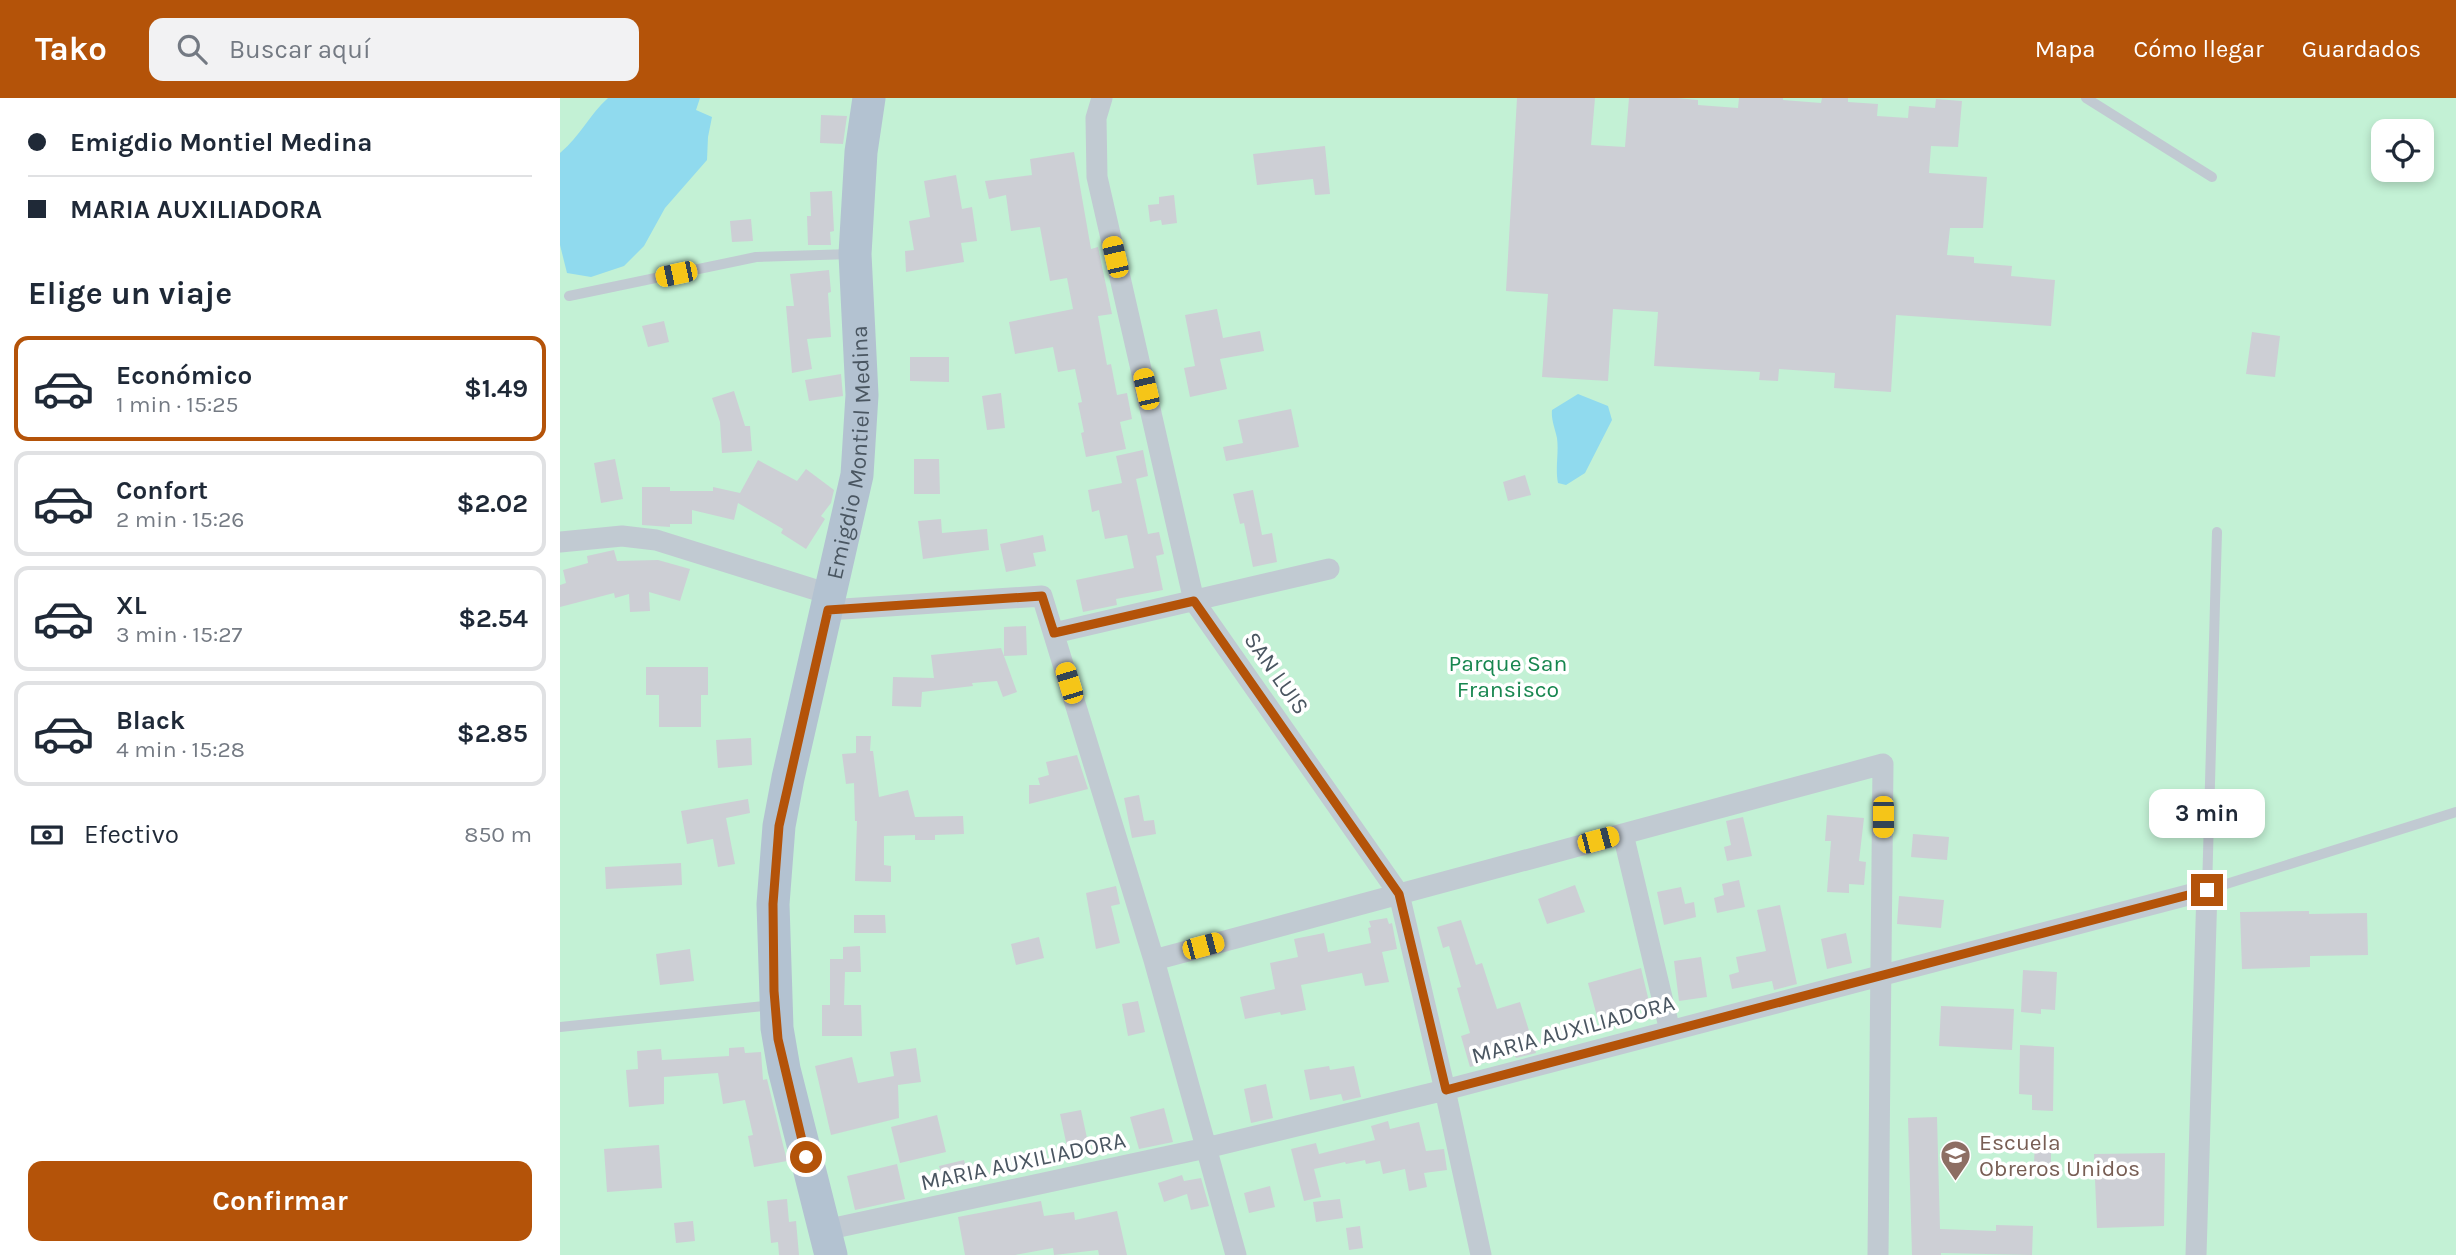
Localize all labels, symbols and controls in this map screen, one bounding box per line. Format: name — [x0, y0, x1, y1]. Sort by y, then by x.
search box — [149, 18, 639, 81]
text: Tako — [35, 30, 107, 68]
icon: search — [173, 30, 211, 68]
text: Buscar aquí — [229, 34, 371, 65]
text: Mapa — [2035, 35, 2095, 63]
text: Cómo llegar — [2133, 35, 2264, 63]
text: Guardados — [2302, 35, 2421, 63]
map controls — [2371, 119, 2434, 182]
button: locate — [2371, 119, 2434, 182]
text: Emigdio Montiel Medina — [70, 127, 373, 158]
text: MARIA AUXILIADORA — [70, 194, 322, 225]
car — [1101, 234, 1130, 280]
car — [654, 259, 699, 289]
text: Elige un viaje — [28, 275, 232, 312]
street label: Emigdio Montiel Medina — [821, 325, 876, 582]
icon: car — [32, 357, 95, 420]
text: Económico — [116, 360, 252, 391]
car — [1132, 366, 1161, 412]
text: $1.49 — [464, 373, 528, 404]
text: 1 min · 15:25 — [116, 391, 239, 418]
icon: car — [32, 472, 95, 535]
text: Confort — [116, 475, 208, 506]
text: $2.02 — [457, 488, 528, 519]
text: 2 min · 15:26 — [116, 506, 244, 533]
icon: car — [32, 587, 95, 650]
text: XL — [116, 590, 147, 621]
text: $2.54 — [458, 603, 528, 634]
text: 3 min · 15:27 — [116, 621, 242, 648]
street label: SAN LUIS — [1238, 627, 1315, 720]
park label: Parque San Fransisco — [1449, 650, 1567, 703]
car — [1053, 660, 1086, 706]
icon: car — [32, 702, 95, 765]
text: Black — [116, 705, 185, 736]
text: $2.85 — [457, 718, 528, 749]
text: 4 min · 15:28 — [116, 736, 245, 763]
callout: 3 min — [2149, 788, 2265, 838]
car — [1873, 796, 1894, 838]
text: 3 min — [2175, 800, 2239, 827]
icon: cash — [28, 816, 66, 854]
text: Efectivo — [84, 819, 179, 850]
text: 850 m — [464, 821, 532, 848]
car — [1575, 824, 1622, 856]
route end — [2191, 874, 2223, 906]
car — [1180, 930, 1227, 962]
street label: MARIA AUXILIADORA — [1469, 989, 1678, 1070]
street label: MARIA AUXILIADORA — [918, 1127, 1128, 1196]
place label: Escuela Obreros Unidos — [1979, 1129, 2140, 1182]
school or university icon: Escuela Obreros Unidos — [1939, 1138, 1973, 1182]
route start — [790, 1141, 822, 1173]
button: Confirmar — [28, 1161, 532, 1241]

